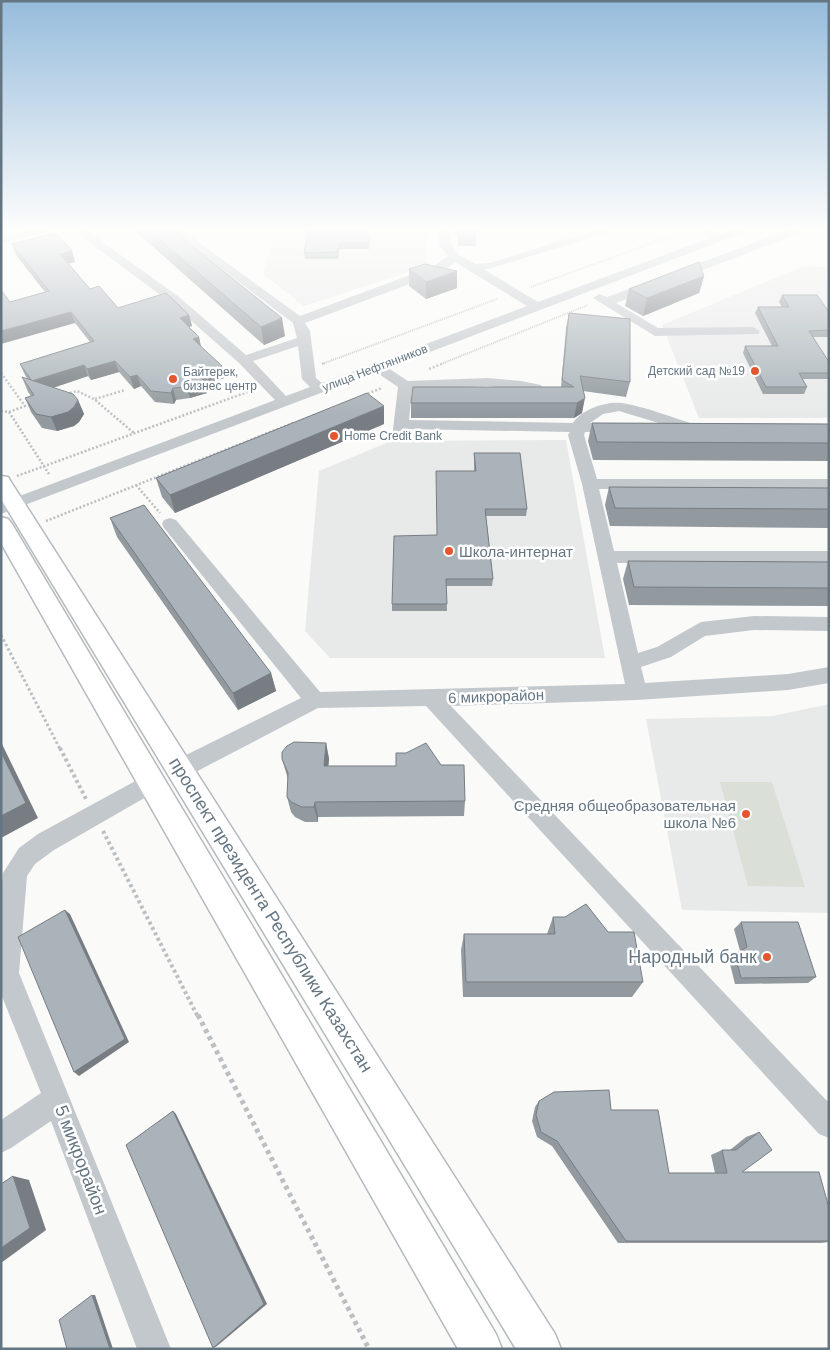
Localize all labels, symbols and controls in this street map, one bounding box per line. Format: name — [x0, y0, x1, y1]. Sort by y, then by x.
street label: улица Нефтянников — [320, 341, 430, 395]
place label: Детский сад №19 — [648, 364, 745, 378]
place label: Байтерек, бизнес центр — [183, 365, 257, 393]
marker: Детский сад №19 — [749, 365, 761, 377]
marker: Байтерек, бизнес центр — [167, 373, 179, 385]
place label: Home Credit Bank — [344, 429, 443, 443]
marker: Home Credit Bank — [328, 430, 340, 442]
place label: Школа-интернат — [459, 543, 573, 560]
marker: Школа-интернат — [443, 545, 455, 557]
street label: 6 микрорайон — [448, 686, 544, 706]
street label: проспект президента Республики Казахстан — [165, 754, 377, 1076]
place label: Средняя общеобразовательная школа №6 — [514, 797, 736, 831]
marker: Средняя общеобразовательная школа №6 — [740, 808, 752, 820]
place label: Народный банк — [628, 947, 757, 967]
marker: Народный банк — [761, 951, 773, 963]
street label: 5 микрорайон — [51, 1103, 111, 1217]

